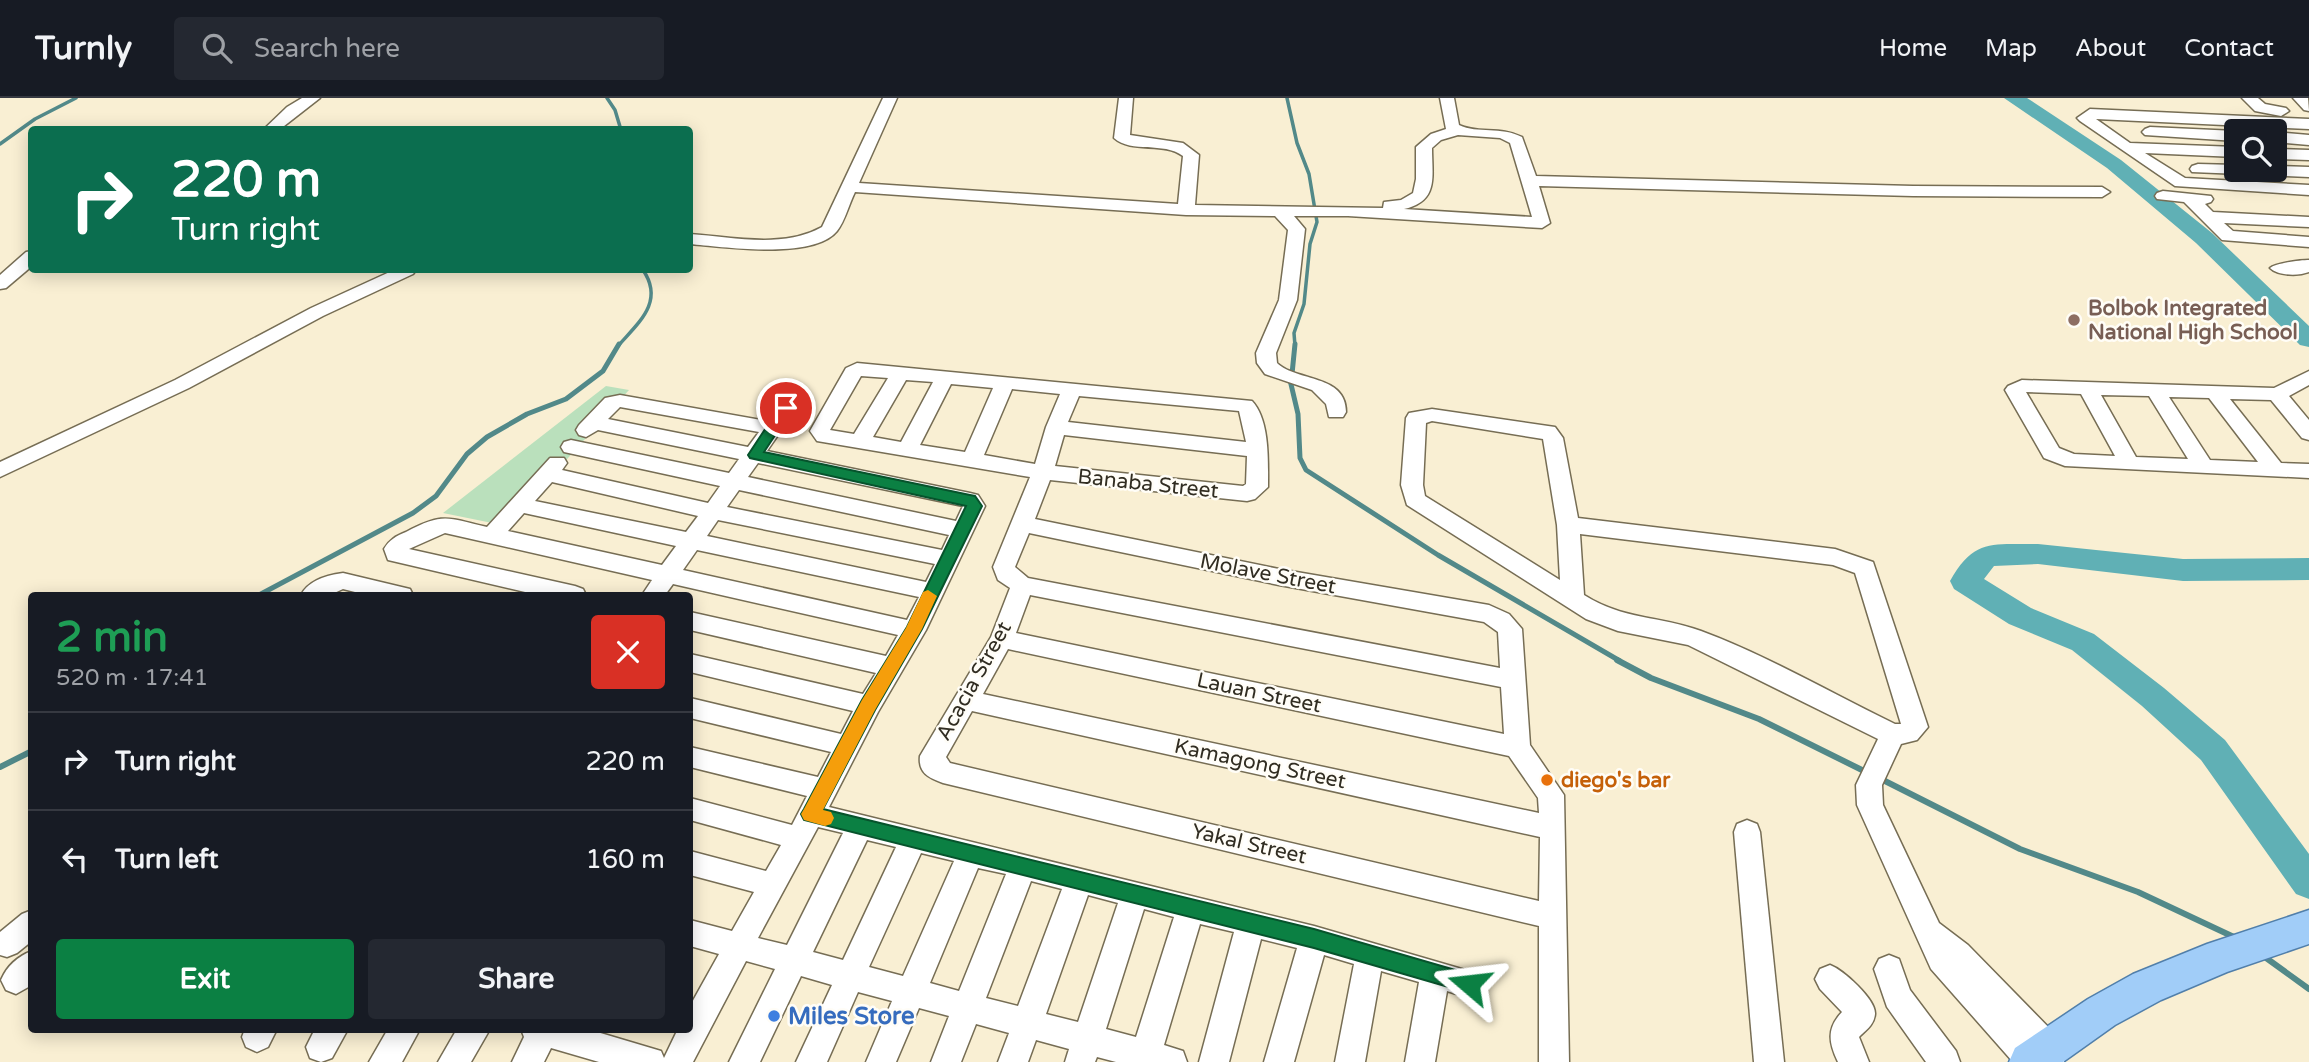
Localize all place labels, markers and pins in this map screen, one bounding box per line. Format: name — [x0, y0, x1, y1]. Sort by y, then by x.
place label: Bolbok Integrated National High School — [2088, 296, 2298, 345]
marker: Bolbok Integrated National High School — [2066, 312, 2082, 328]
pin — [756, 378, 816, 438]
place label: diego's bar — [1561, 768, 1671, 793]
marker: diego's bar — [1539, 772, 1555, 788]
place label: Miles Store — [788, 1002, 915, 1031]
marker: Miles Store — [766, 1008, 782, 1024]

